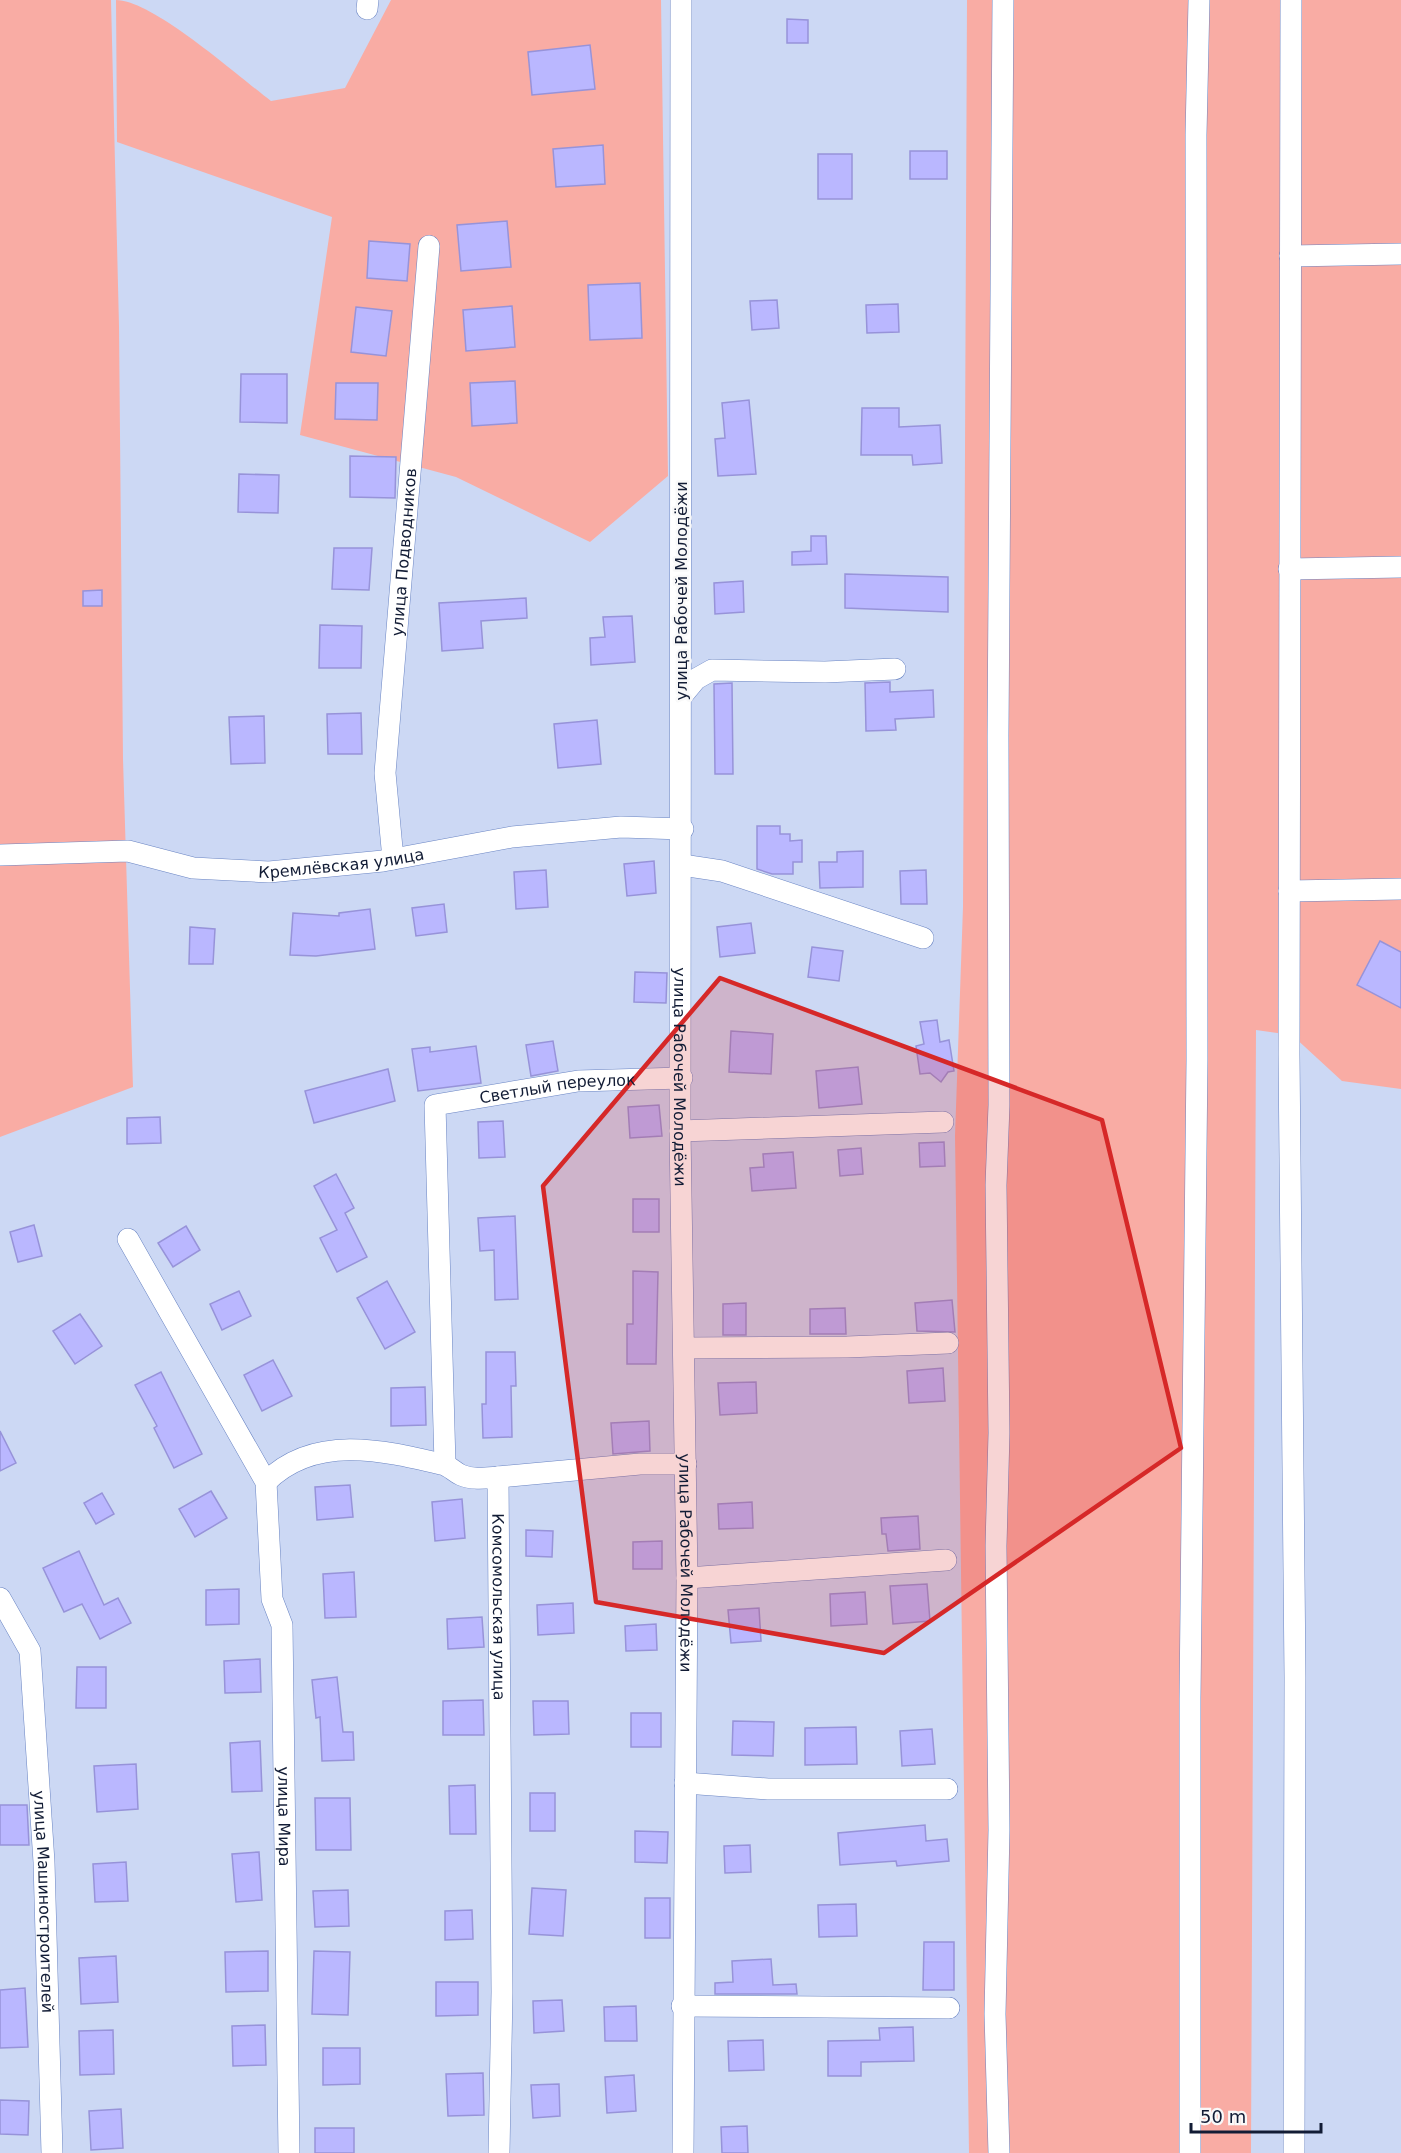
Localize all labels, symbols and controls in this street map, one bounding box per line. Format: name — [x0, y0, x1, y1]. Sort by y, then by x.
street label: улица Подводников — [387, 467, 420, 637]
street label: улица Рабочей Молодёжи — [672, 481, 691, 701]
street label: Кремлёвская улица — [258, 844, 426, 882]
street label: улица Рабочей Молодёжи — [670, 967, 690, 1187]
street label: Светлый переулок — [478, 1070, 636, 1107]
street label: улица Рабочей Молодёжи — [676, 1453, 697, 1673]
street label: Комсомольская улица — [489, 1513, 509, 1700]
street label: улица Мира — [274, 1766, 295, 1867]
street label: улица Машиностроителей — [30, 1790, 58, 2013]
scale bar — [1191, 2096, 1322, 2134]
text: 50 m — [1200, 2106, 1246, 2127]

